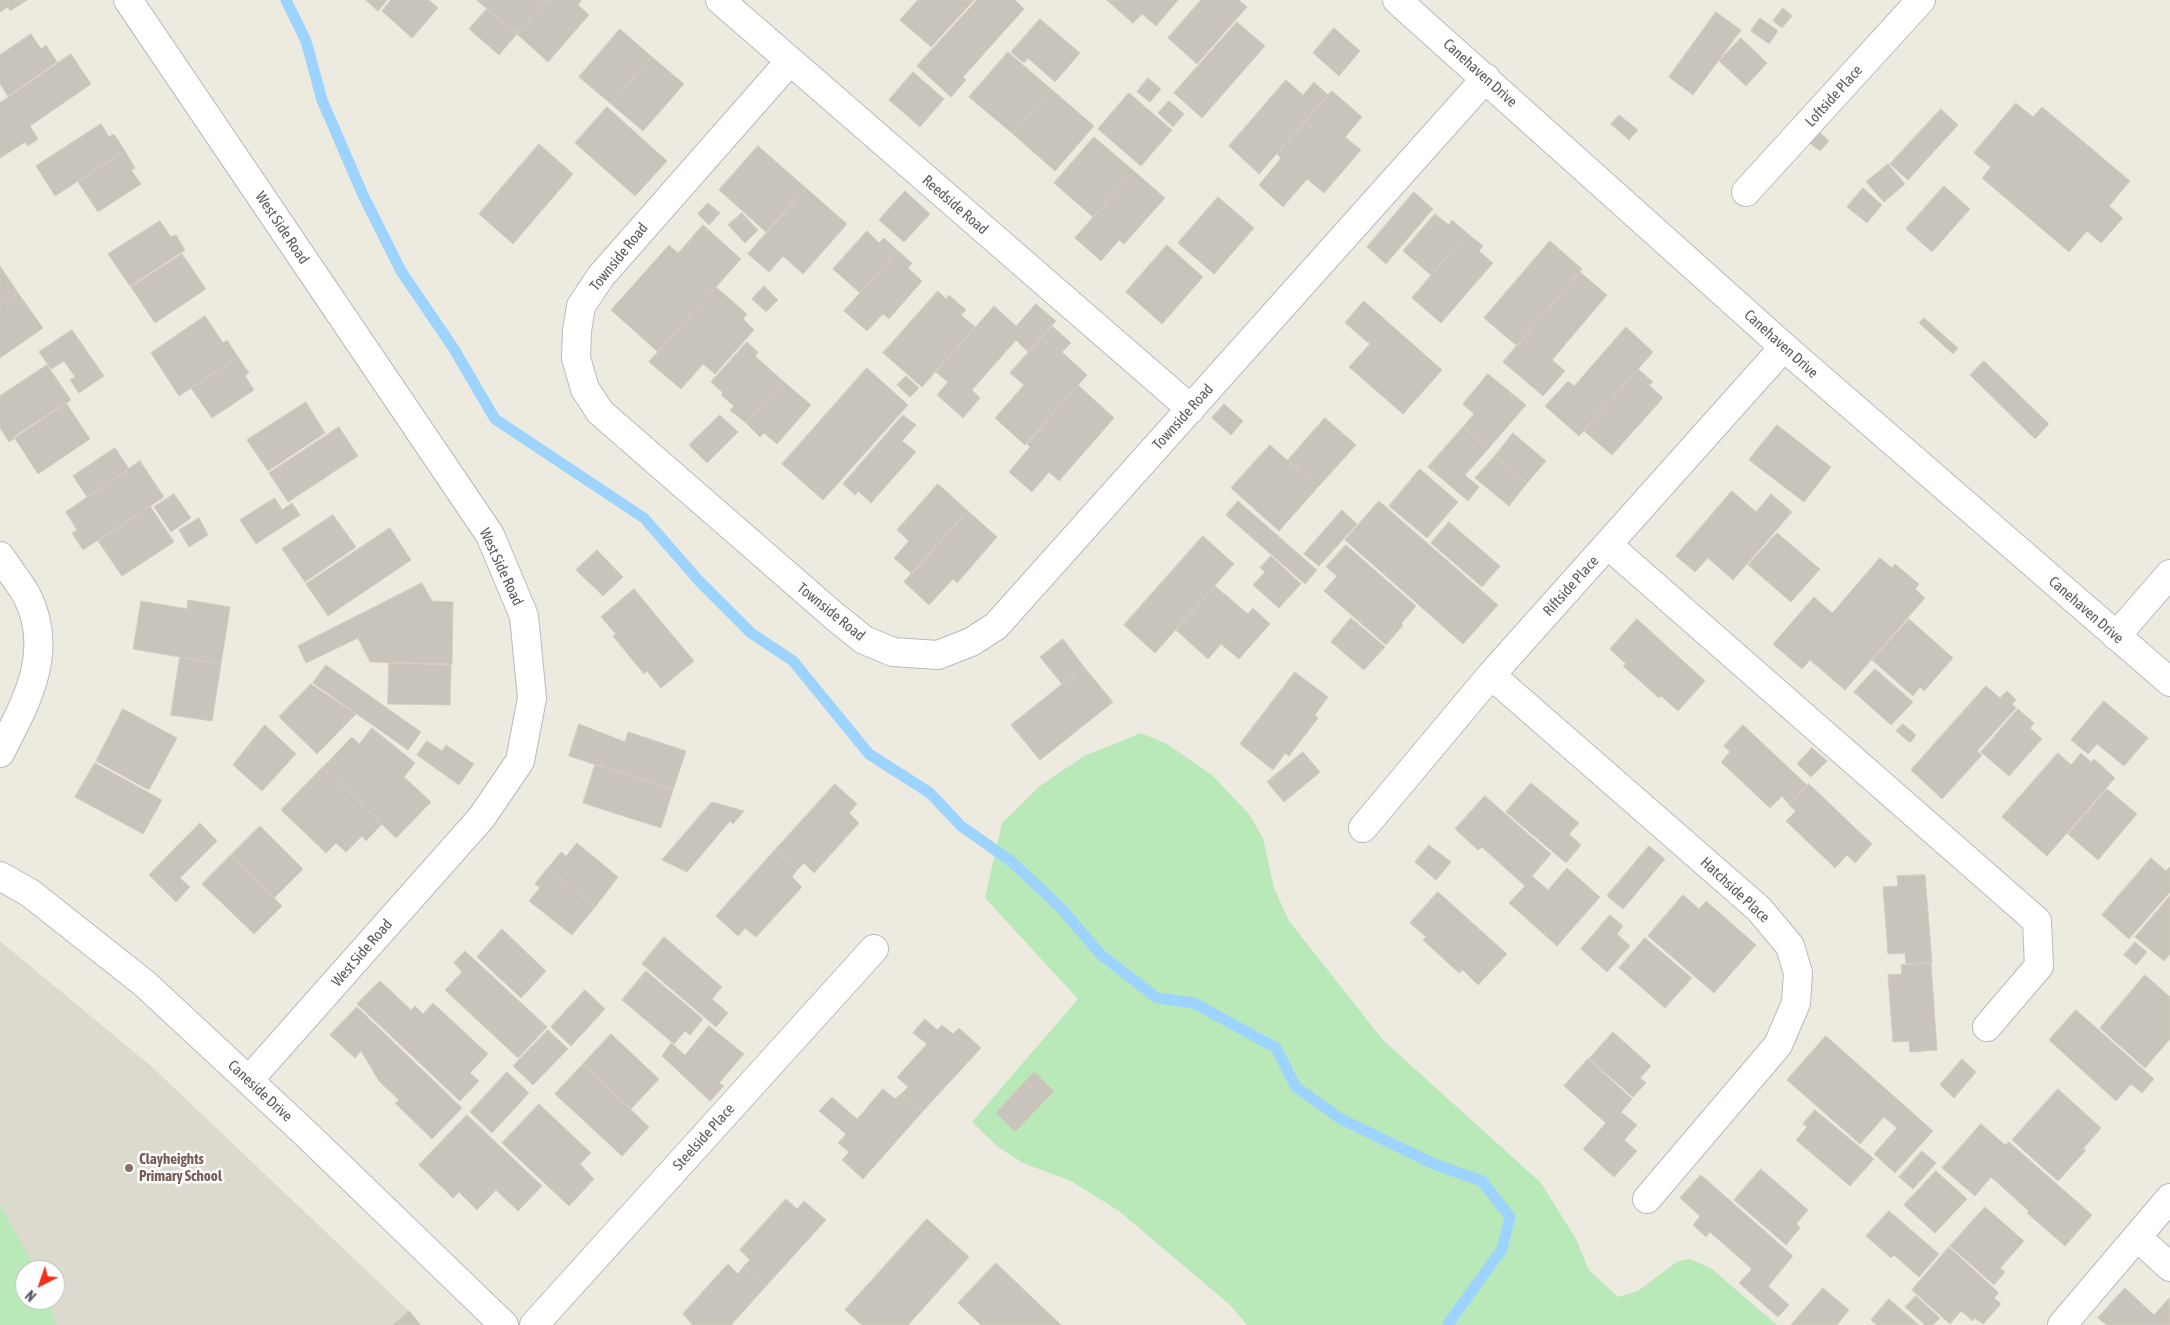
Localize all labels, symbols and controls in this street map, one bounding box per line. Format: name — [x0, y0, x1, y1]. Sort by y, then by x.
street label: Canehaven Drive — [1439, 35, 1521, 111]
street label: Loftside Place — [1802, 61, 1866, 131]
street label: Reedside Road — [918, 171, 992, 239]
street label: West Side Road — [251, 188, 313, 268]
street label: Townside Road — [586, 219, 652, 295]
street label: Canehaven Drive — [1740, 306, 1822, 382]
street label: Townside Road — [1149, 380, 1217, 454]
street label: West Side Road — [475, 525, 527, 609]
street label: Riftside Place — [1539, 552, 1603, 620]
street label: Canehaven Drive — [2045, 573, 2127, 647]
street label: Townside Road — [793, 579, 869, 645]
street label: Hatchside Place — [1697, 853, 1773, 927]
street label: West Side Road — [328, 916, 396, 990]
street label: Caneside Drive — [224, 1057, 296, 1125]
street label: Steelside Place — [669, 1100, 739, 1174]
place label: Clayheights Primary School — [139, 1150, 222, 1185]
marker: Clayheights Primary School — [123, 1162, 135, 1174]
north arrow — [15, 1260, 65, 1310]
text: N — [22, 1287, 39, 1304]

